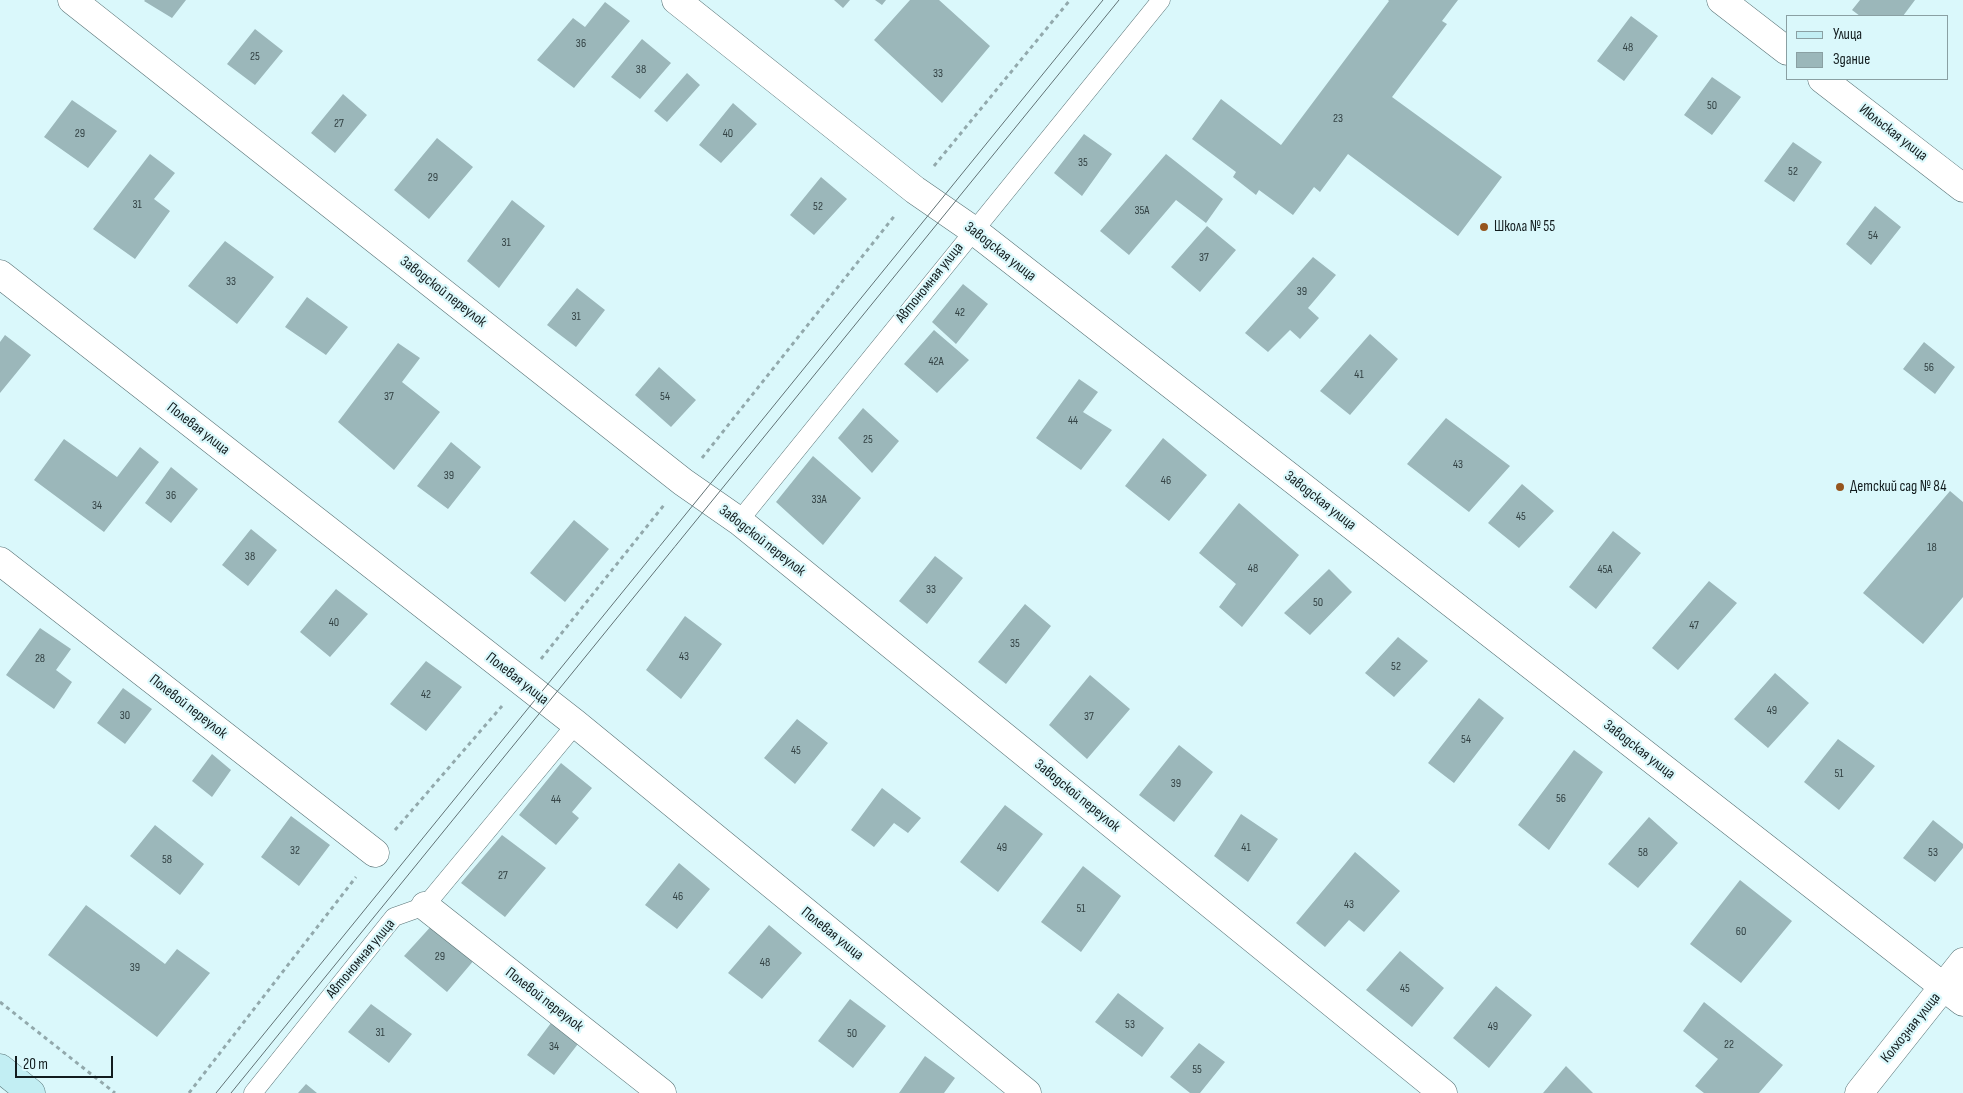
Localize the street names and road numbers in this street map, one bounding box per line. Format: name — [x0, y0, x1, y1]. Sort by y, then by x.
street label: Июльская улица — [1855, 101, 1931, 165]
street label: Заводская улица — [961, 218, 1039, 286]
street label: Автономная улица — [892, 239, 968, 327]
street label: Заводской переулок — [396, 253, 490, 331]
street label: Полевая улица — [163, 399, 233, 459]
street label: Заводская улица — [1281, 467, 1359, 535]
street label: Заводской переулок — [715, 502, 809, 580]
street label: Полевая улица — [482, 649, 552, 709]
street label: Полевой переулок — [145, 671, 231, 743]
street label: Заводская улица — [1600, 716, 1678, 784]
street label: Заводской переулок — [1031, 756, 1123, 836]
street label: Полевая улица — [797, 904, 867, 964]
street label: Автономная улица — [323, 916, 399, 1002]
street label: Полевой переулок — [501, 964, 587, 1036]
street label: Колхозная улица — [1877, 989, 1945, 1067]

